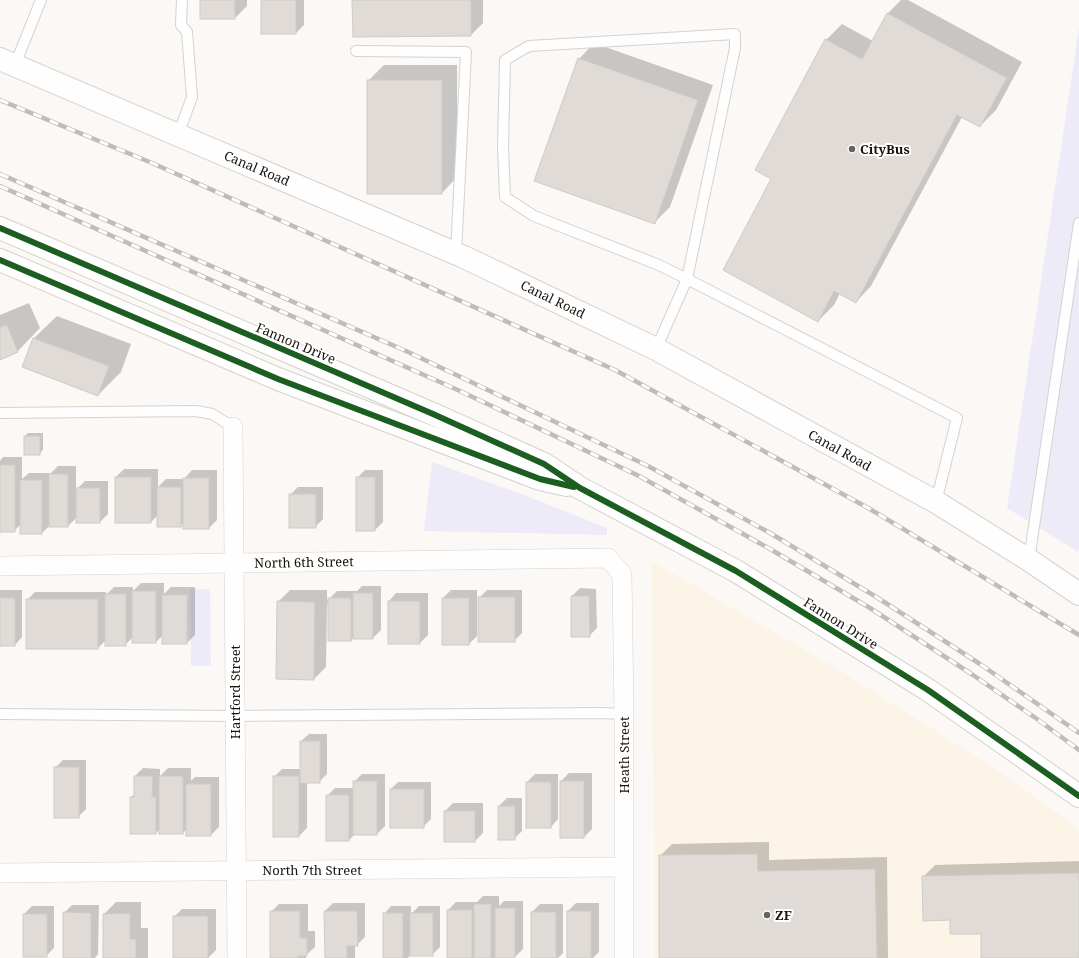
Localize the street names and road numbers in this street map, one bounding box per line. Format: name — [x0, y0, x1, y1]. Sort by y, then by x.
street label: Canal Road — [221, 146, 293, 190]
street label: Canal Road — [518, 276, 588, 322]
street label: Fannon Drive — [253, 318, 339, 368]
street label: Canal Road — [805, 425, 875, 475]
street label: North 6th Street — [254, 552, 354, 572]
street label: Fannon Drive — [800, 593, 882, 653]
street label: Hartford Street — [226, 644, 244, 739]
street label: Heath Street — [615, 716, 633, 794]
street label: North 7th Street — [262, 861, 362, 879]

